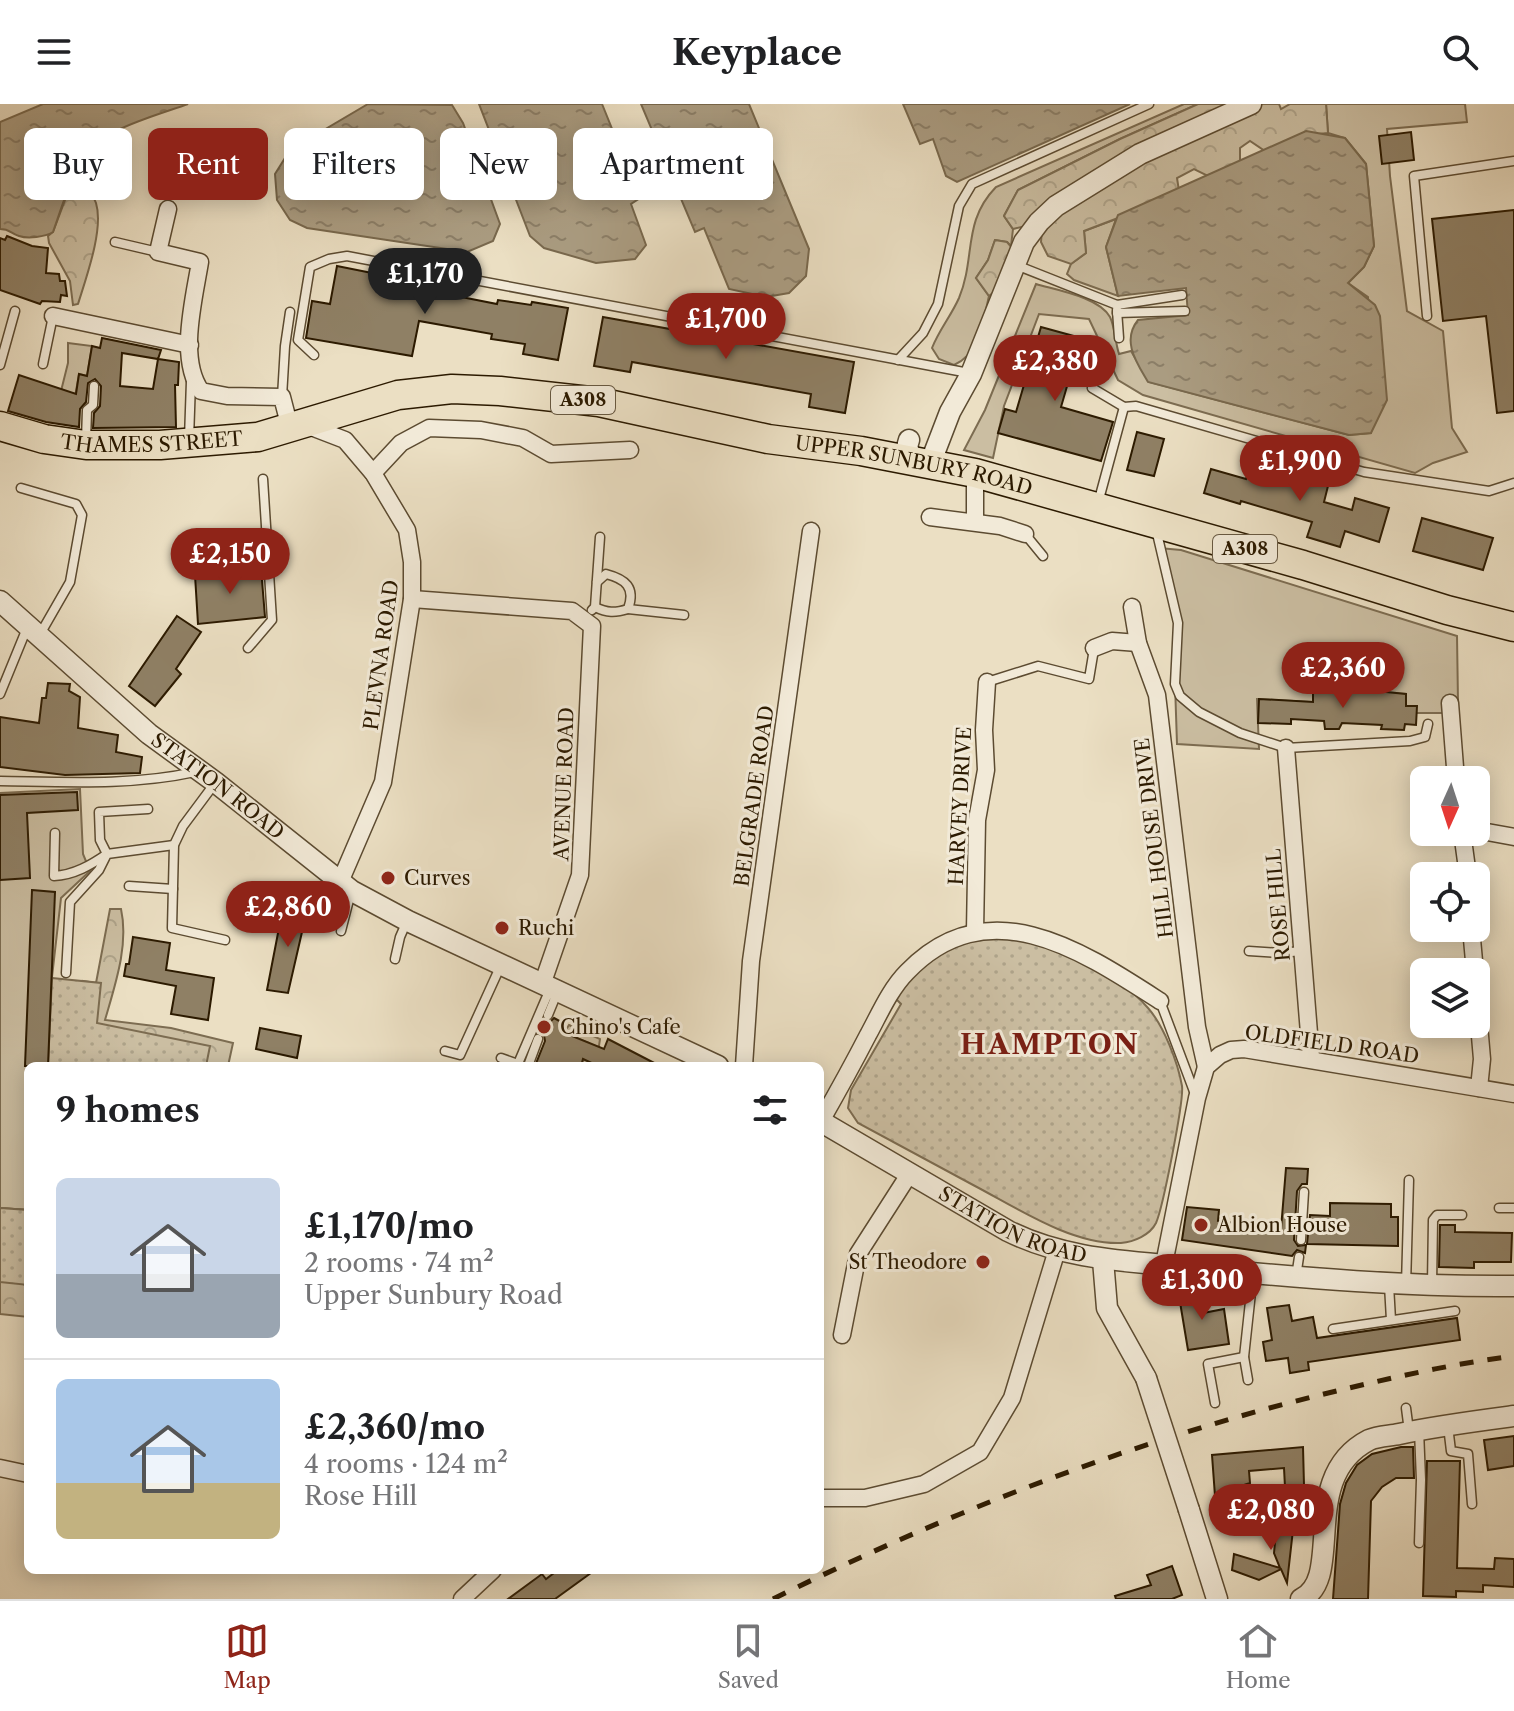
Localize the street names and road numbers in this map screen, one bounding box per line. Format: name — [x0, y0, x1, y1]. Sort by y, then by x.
road number: A308 — [551, 386, 615, 414]
street label: THAMES STREET — [59, 426, 244, 458]
street label: UPPER SUNBURY ROAD — [794, 431, 1035, 501]
road number: A308 — [1213, 535, 1277, 563]
street label: PLEVNA ROAD — [359, 578, 403, 732]
street label: BELGRADE ROAD — [729, 704, 779, 888]
street label: AVENUE ROAD — [549, 707, 579, 862]
street label: HARVEY DRIVE — [944, 726, 976, 886]
street label: STATION ROAD — [147, 728, 289, 844]
street label: HILL HOUSE DRIVE — [1130, 736, 1178, 940]
street label: ROSE HILL — [1261, 848, 1295, 962]
street label: OLDFIELD ROAD — [1243, 1020, 1421, 1068]
street label: STATION ROAD — [934, 1181, 1089, 1268]

